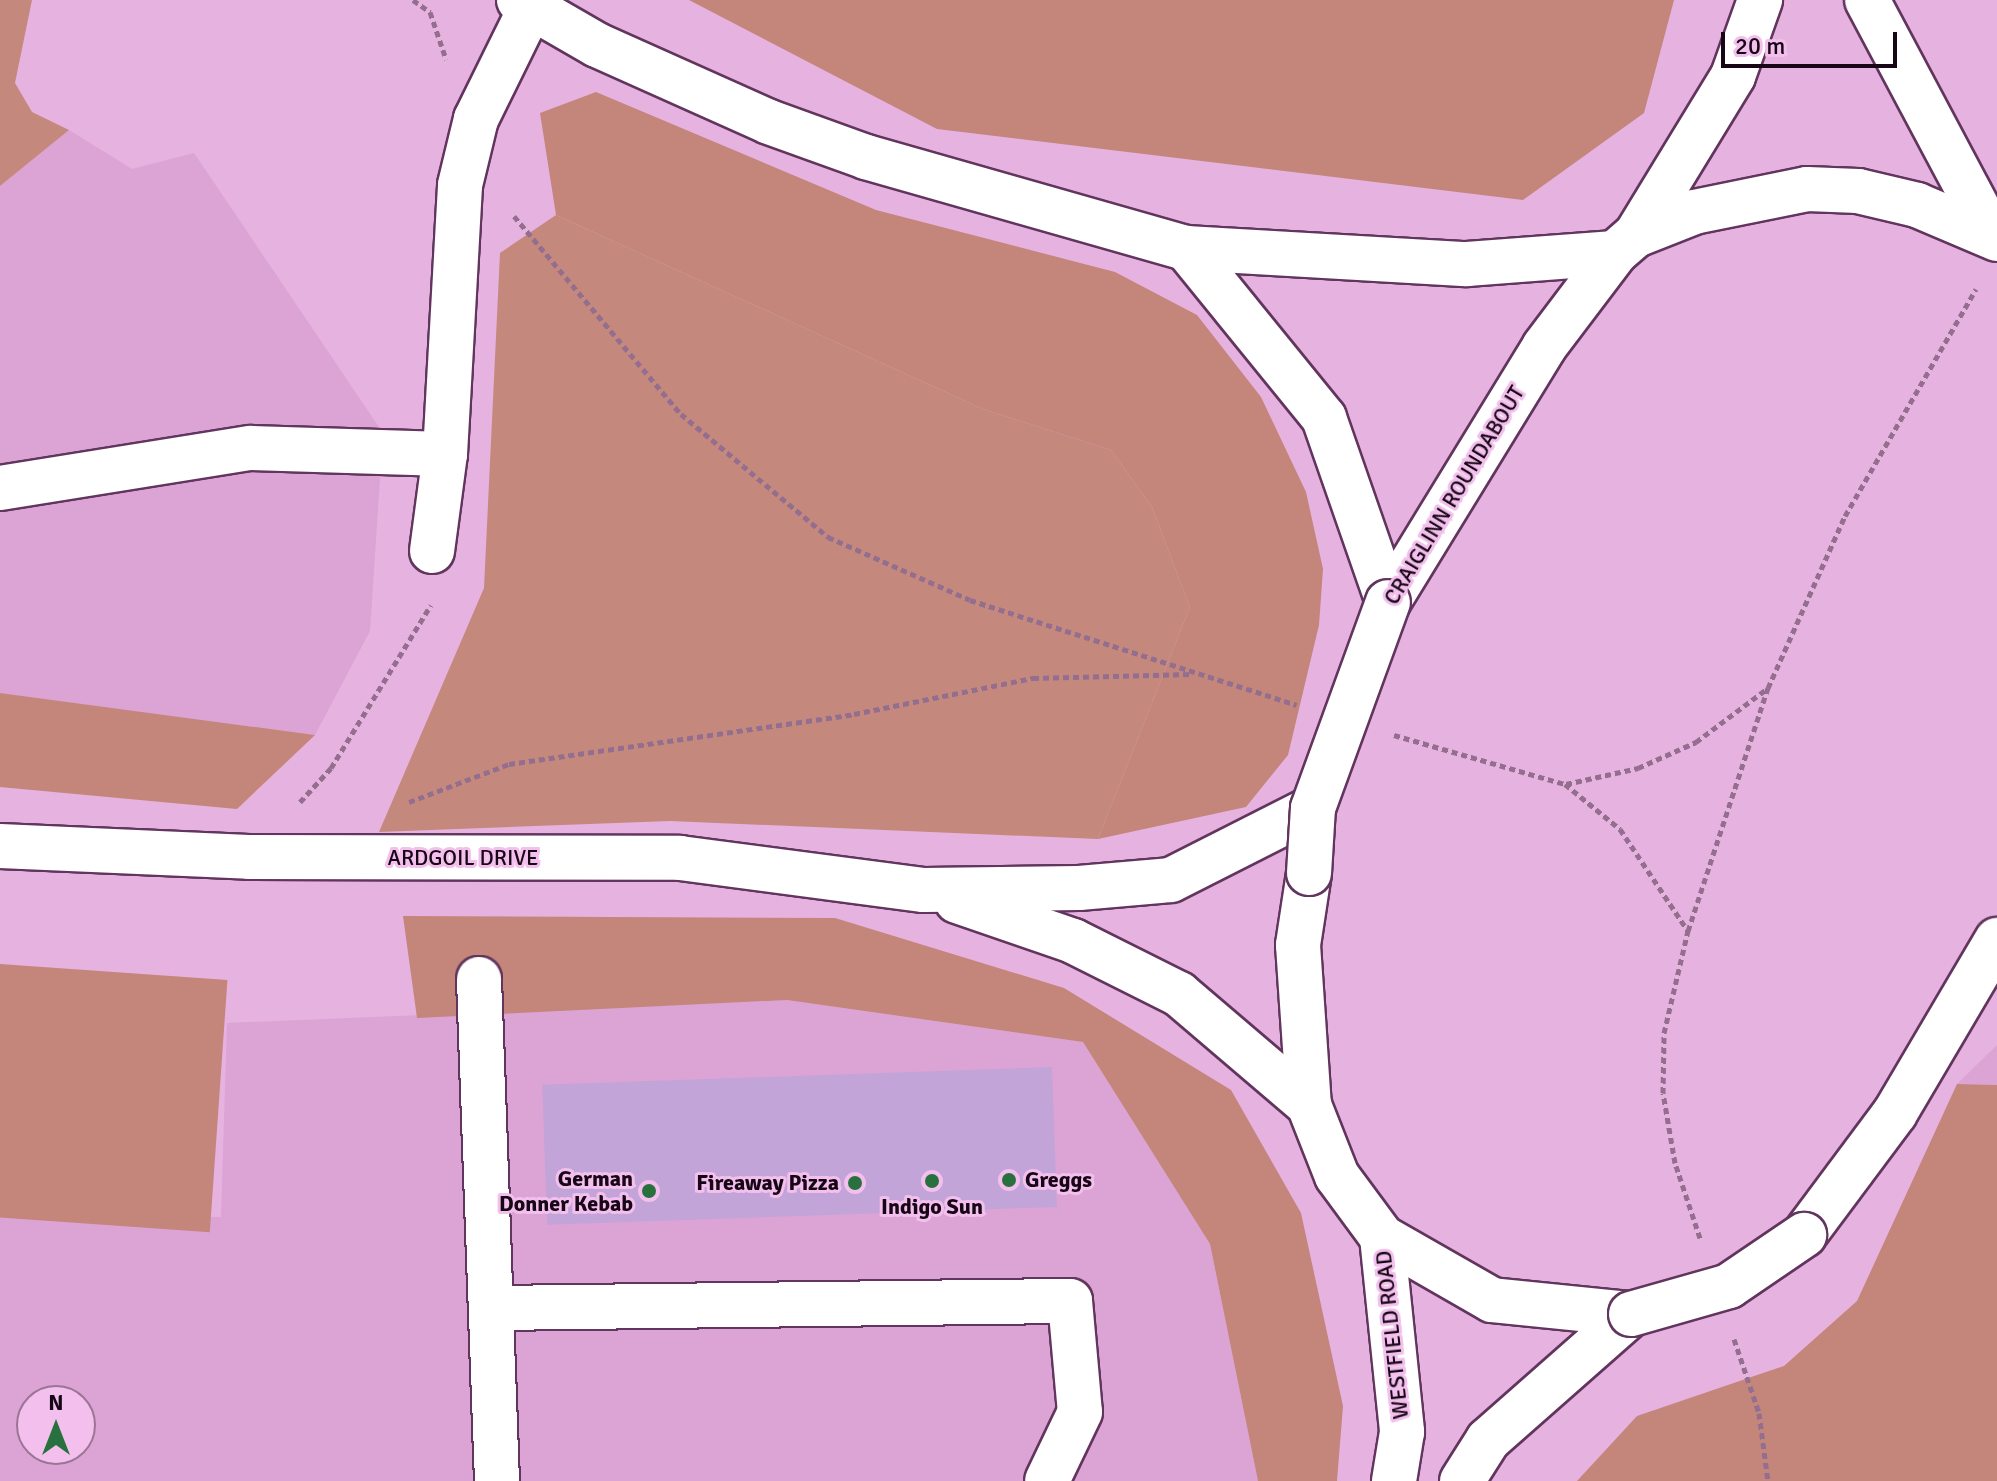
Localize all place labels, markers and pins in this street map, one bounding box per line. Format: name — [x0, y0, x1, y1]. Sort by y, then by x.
place label: German Donner Kebab — [499, 1165, 633, 1216]
place label: Greggs — [1025, 1167, 1092, 1193]
place label: Fireaway Pizza — [696, 1170, 839, 1196]
marker: Greggs — [1000, 1171, 1018, 1189]
marker: Indigo Sun — [923, 1172, 941, 1190]
marker: Fireaway Pizza — [846, 1174, 864, 1192]
marker: German Donner Kebab — [640, 1182, 658, 1200]
place label: Indigo Sun — [881, 1194, 983, 1220]

